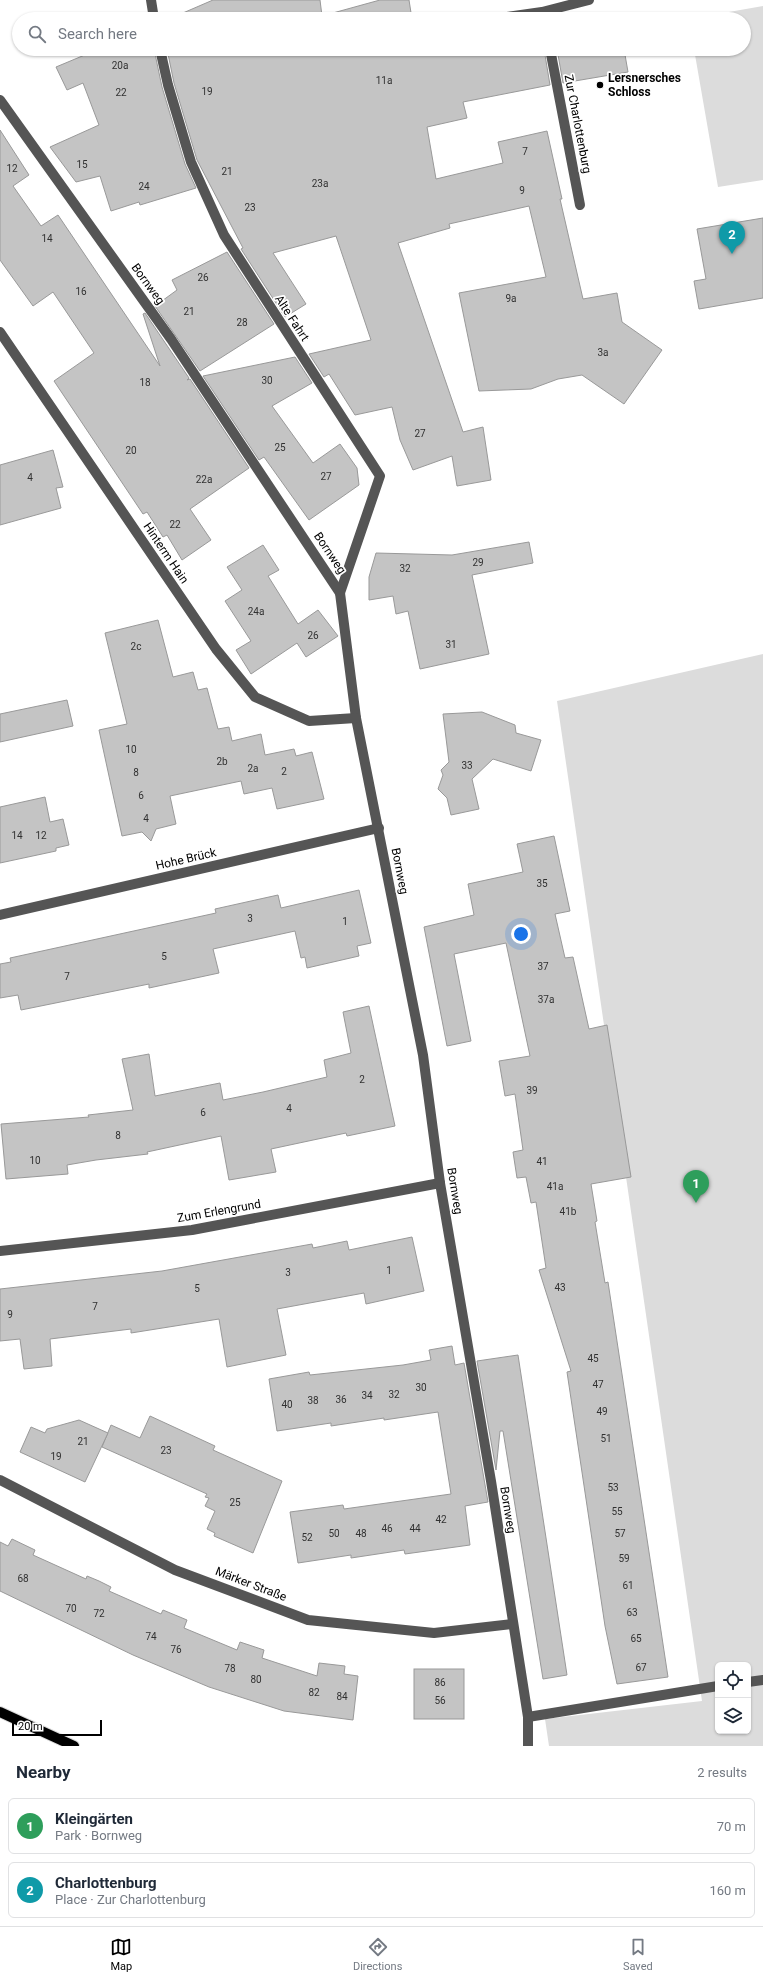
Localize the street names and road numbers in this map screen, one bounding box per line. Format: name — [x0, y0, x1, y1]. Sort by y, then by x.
street label: Zur Charlottenburg — [562, 73, 594, 175]
street label: Bornweg — [128, 261, 168, 307]
street label: Alte Fahrt — [272, 292, 312, 344]
street label: Hinterm Hain — [140, 520, 192, 586]
street label: Bornweg — [311, 530, 349, 576]
street label: Hohe Brück — [154, 845, 219, 873]
street label: Bornweg — [389, 847, 411, 895]
street label: Bornweg — [444, 1167, 466, 1215]
street label: Zum Erlengrund — [176, 1197, 262, 1225]
street label: Bornweg — [497, 1486, 519, 1534]
street label: Märker Straße — [213, 1564, 289, 1604]

